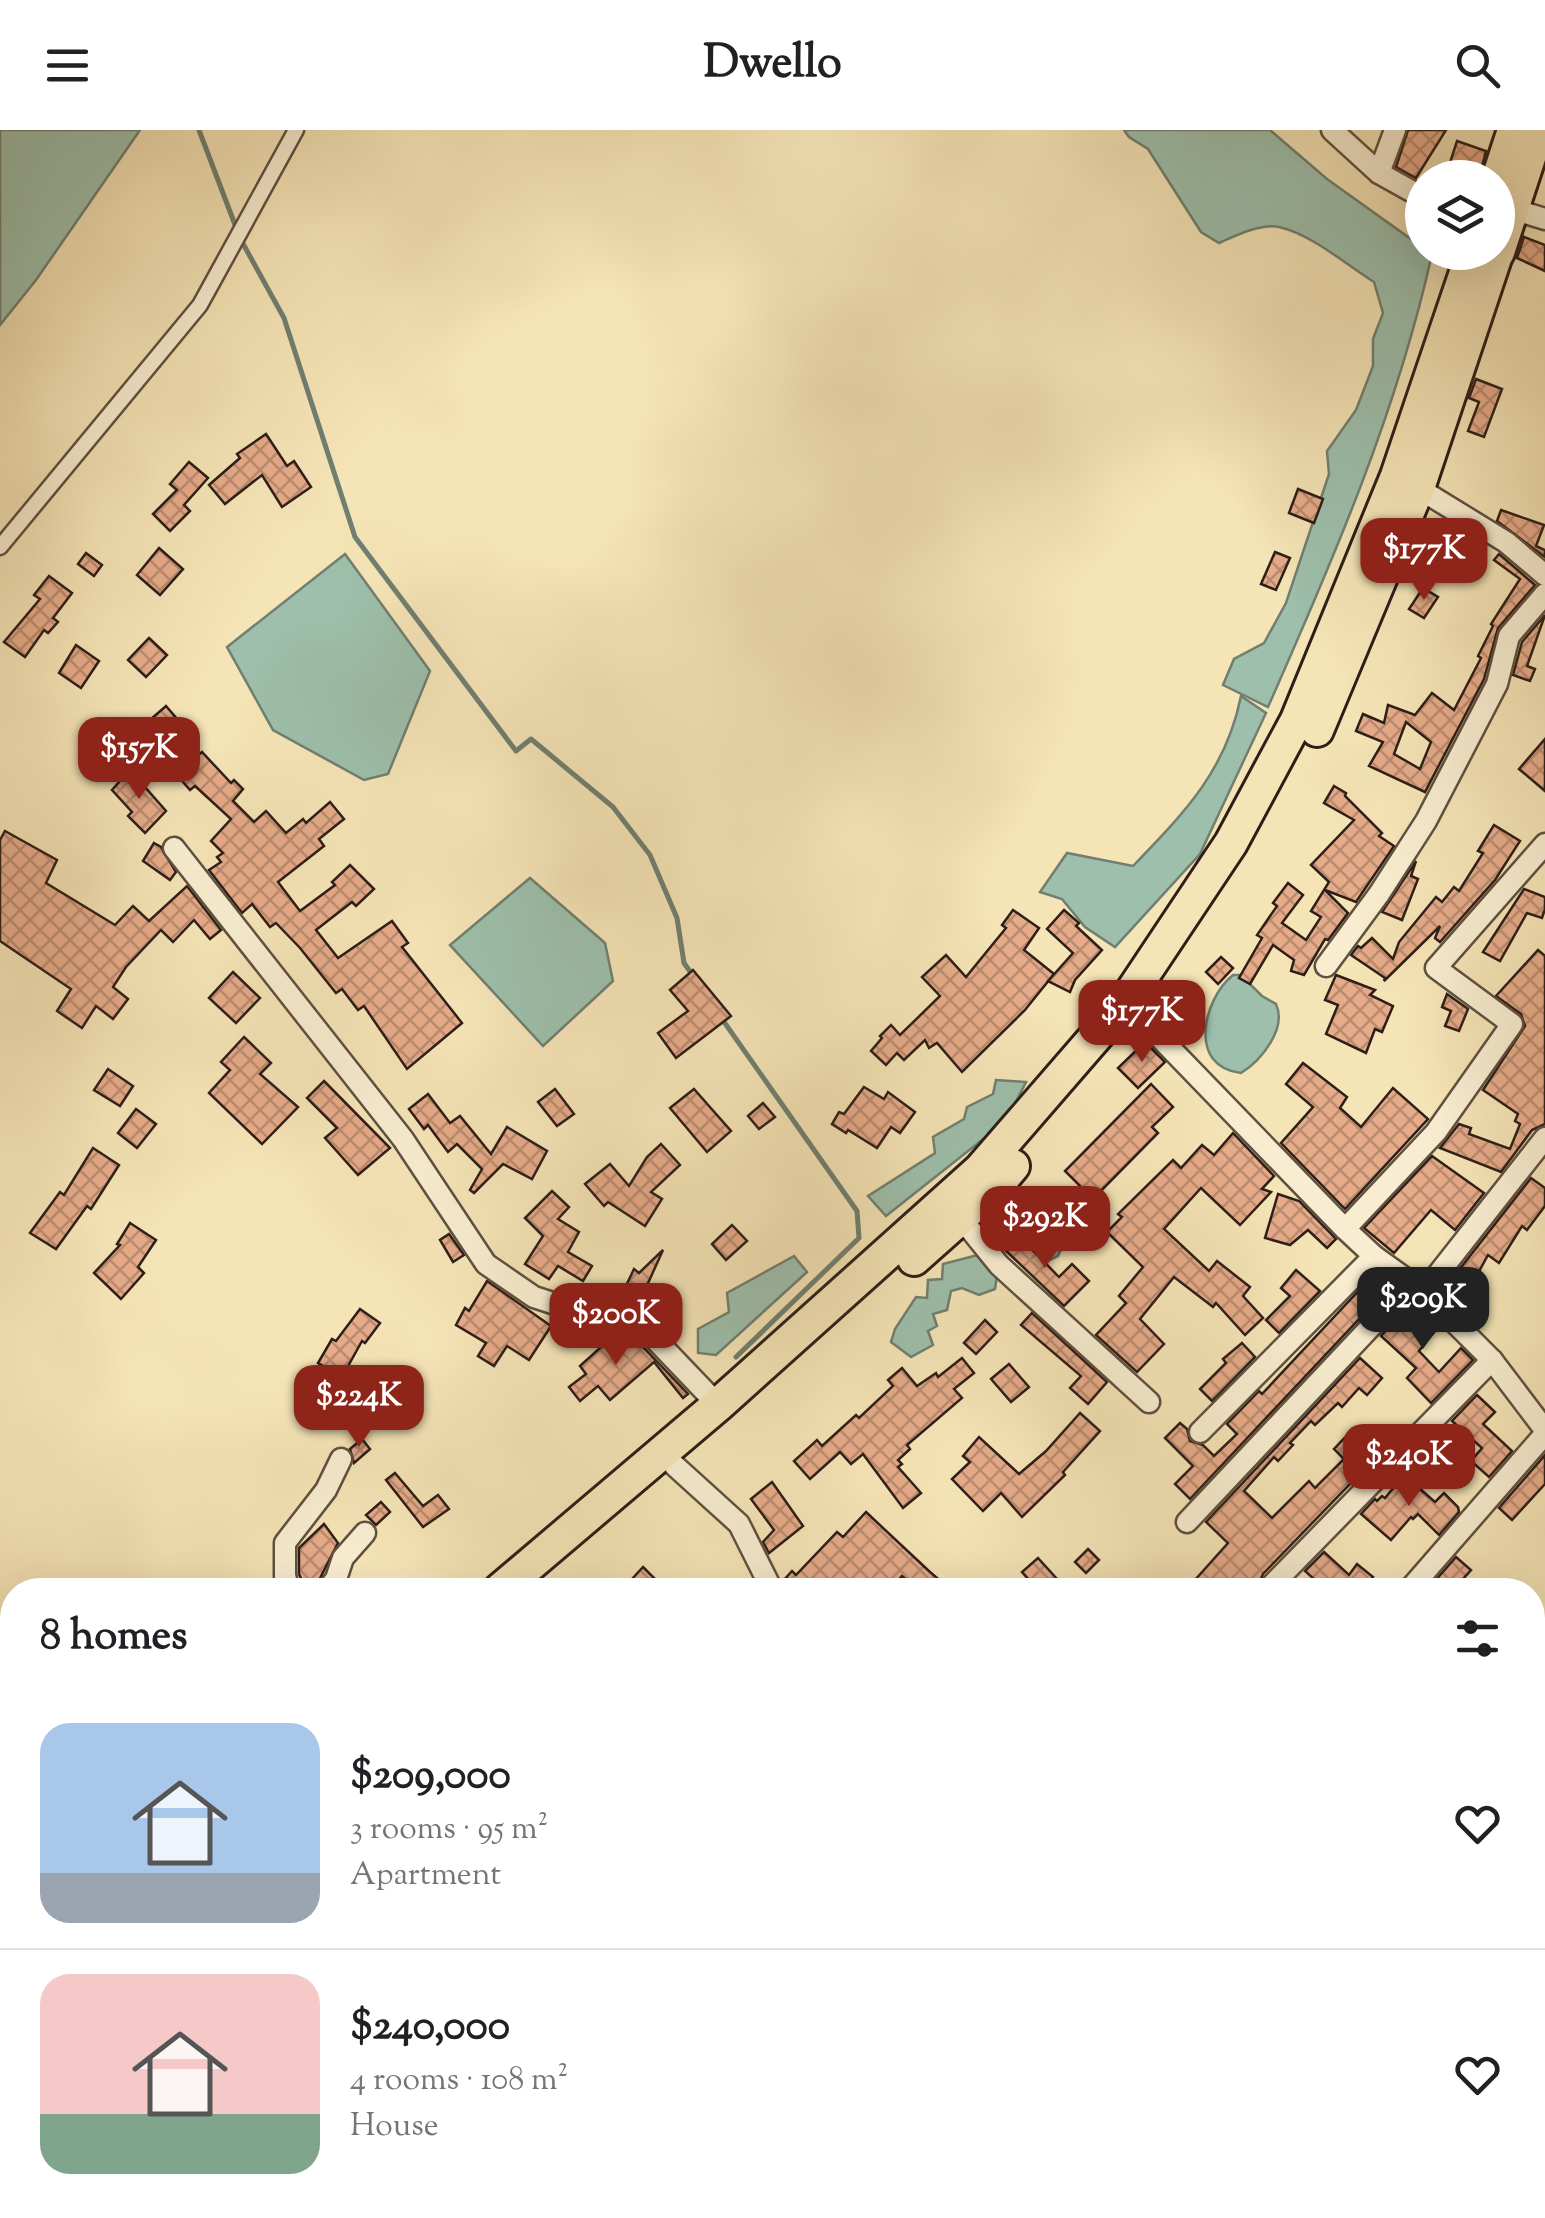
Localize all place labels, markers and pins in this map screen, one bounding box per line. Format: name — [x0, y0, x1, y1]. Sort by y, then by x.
pin: $177K — [1354, 518, 1494, 603]
pin: $157K — [69, 717, 209, 802]
pin: $177K — [1072, 980, 1212, 1065]
pin: $292K — [975, 1186, 1115, 1271]
pin: $209K — [1353, 1267, 1493, 1352]
pin: $200K — [546, 1283, 686, 1368]
pin: $224K — [289, 1365, 429, 1450]
pin: $240K — [1339, 1424, 1479, 1509]

